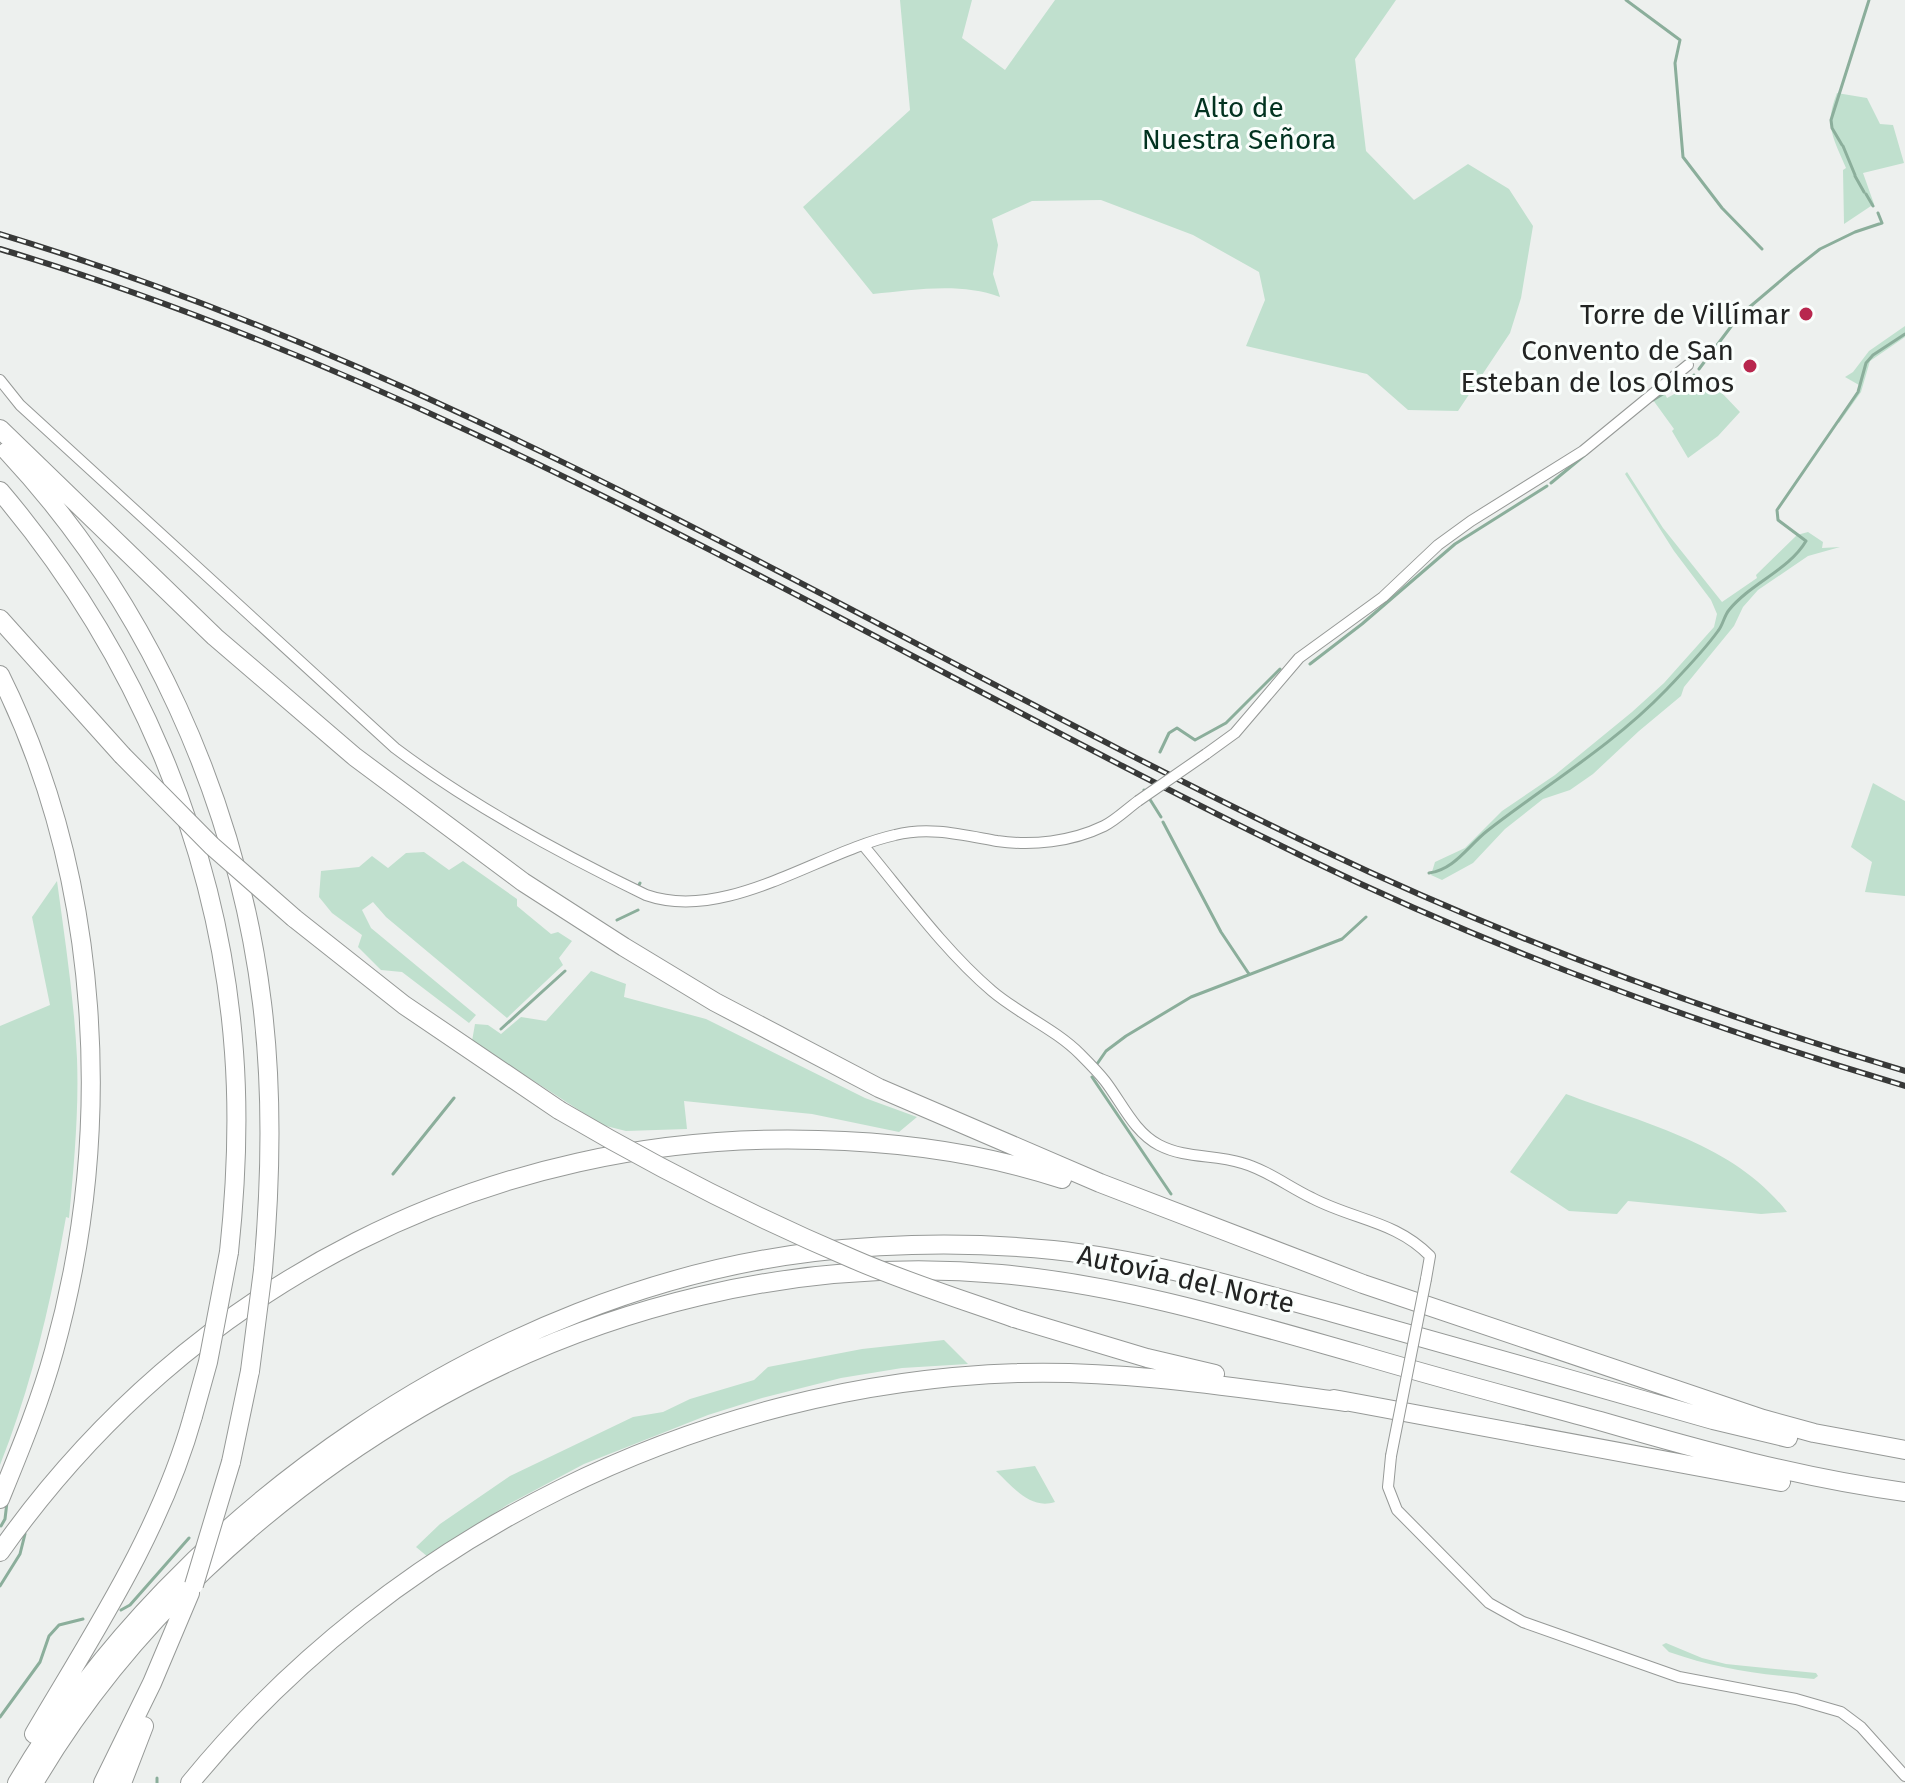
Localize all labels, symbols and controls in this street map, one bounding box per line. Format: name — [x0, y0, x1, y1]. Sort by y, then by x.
park label: Alto de Nuestra Señora — [1142, 91, 1336, 156]
place label: Torre de Villímar — [1580, 298, 1790, 331]
marker: Torre de Villímar — [1797, 305, 1815, 323]
place label: Convento de San Esteban de los Olmos — [1460, 334, 1734, 399]
marker: Convento de San Esteban de los Olmos — [1741, 357, 1759, 375]
street label: Autovía del Norte — [1074, 1238, 1298, 1320]

